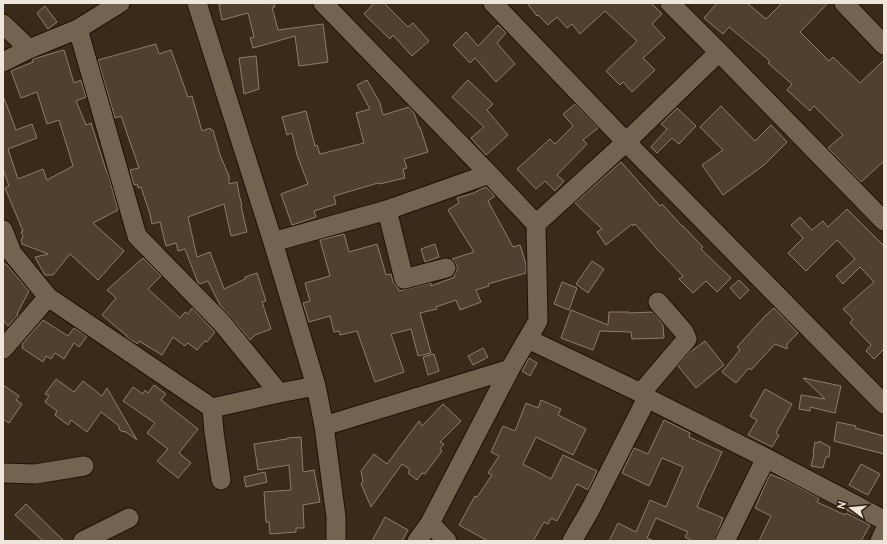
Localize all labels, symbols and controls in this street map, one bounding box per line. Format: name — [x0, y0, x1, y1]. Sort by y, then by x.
north arrow — [831, 488, 871, 528]
text: N — [834, 500, 849, 511]

